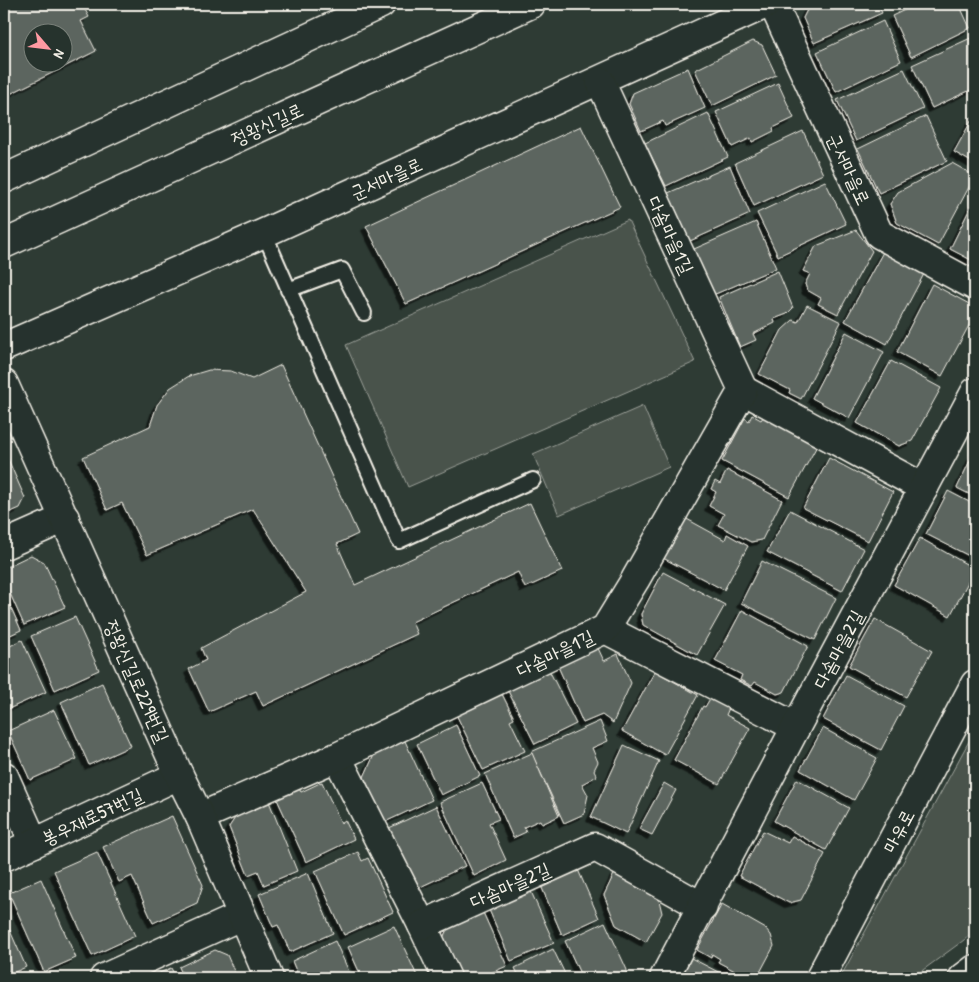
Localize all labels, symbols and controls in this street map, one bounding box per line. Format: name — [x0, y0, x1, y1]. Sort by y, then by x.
north arrow — [22, 22, 72, 72]
text: N — [50, 47, 70, 63]
street label: 정왕신길로 — [227, 96, 307, 152]
street label: 군서마을로 — [821, 129, 877, 209]
street label: 군서마을로 — [346, 151, 426, 205]
street label: 다솜마을1길 — [642, 192, 700, 278]
street label: 다솜마을2길 — [806, 605, 870, 693]
street label: 정왕신길로229번길 — [98, 616, 176, 746]
street label: 다솜마을1길 — [512, 623, 598, 683]
street label: 봉우재로57번길 — [37, 781, 147, 851]
street label: 마유로 — [876, 805, 920, 857]
street label: 다솜마을2길 — [466, 856, 554, 914]

